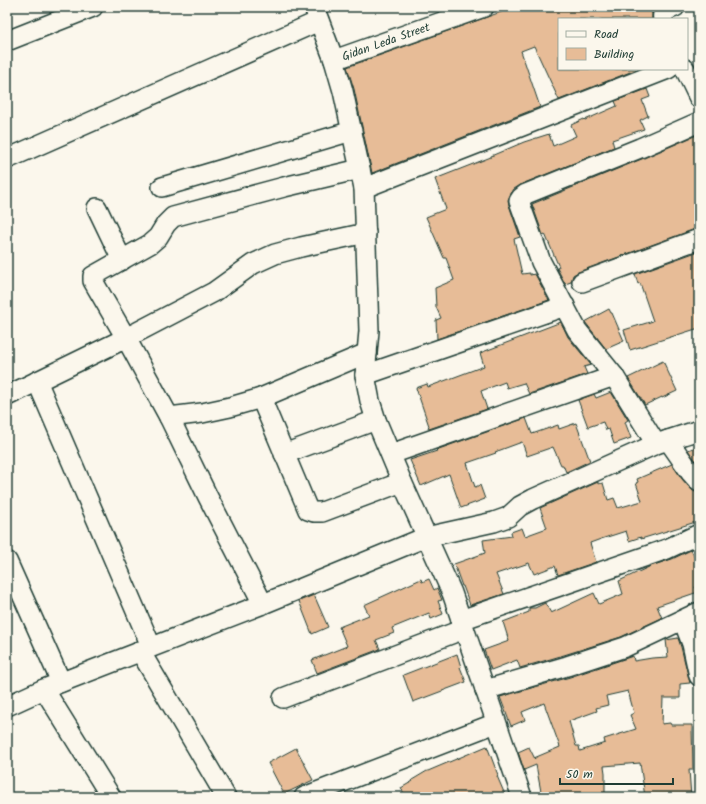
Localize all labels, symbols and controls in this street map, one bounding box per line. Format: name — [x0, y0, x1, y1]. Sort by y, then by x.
street label: Gidan Leda Street — [340, 18, 433, 66]
legend — [558, 18, 688, 70]
text: Road — [594, 25, 619, 44]
text: Building — [594, 45, 634, 64]
scale bar — [560, 760, 673, 786]
text: 50 m — [566, 765, 593, 784]

